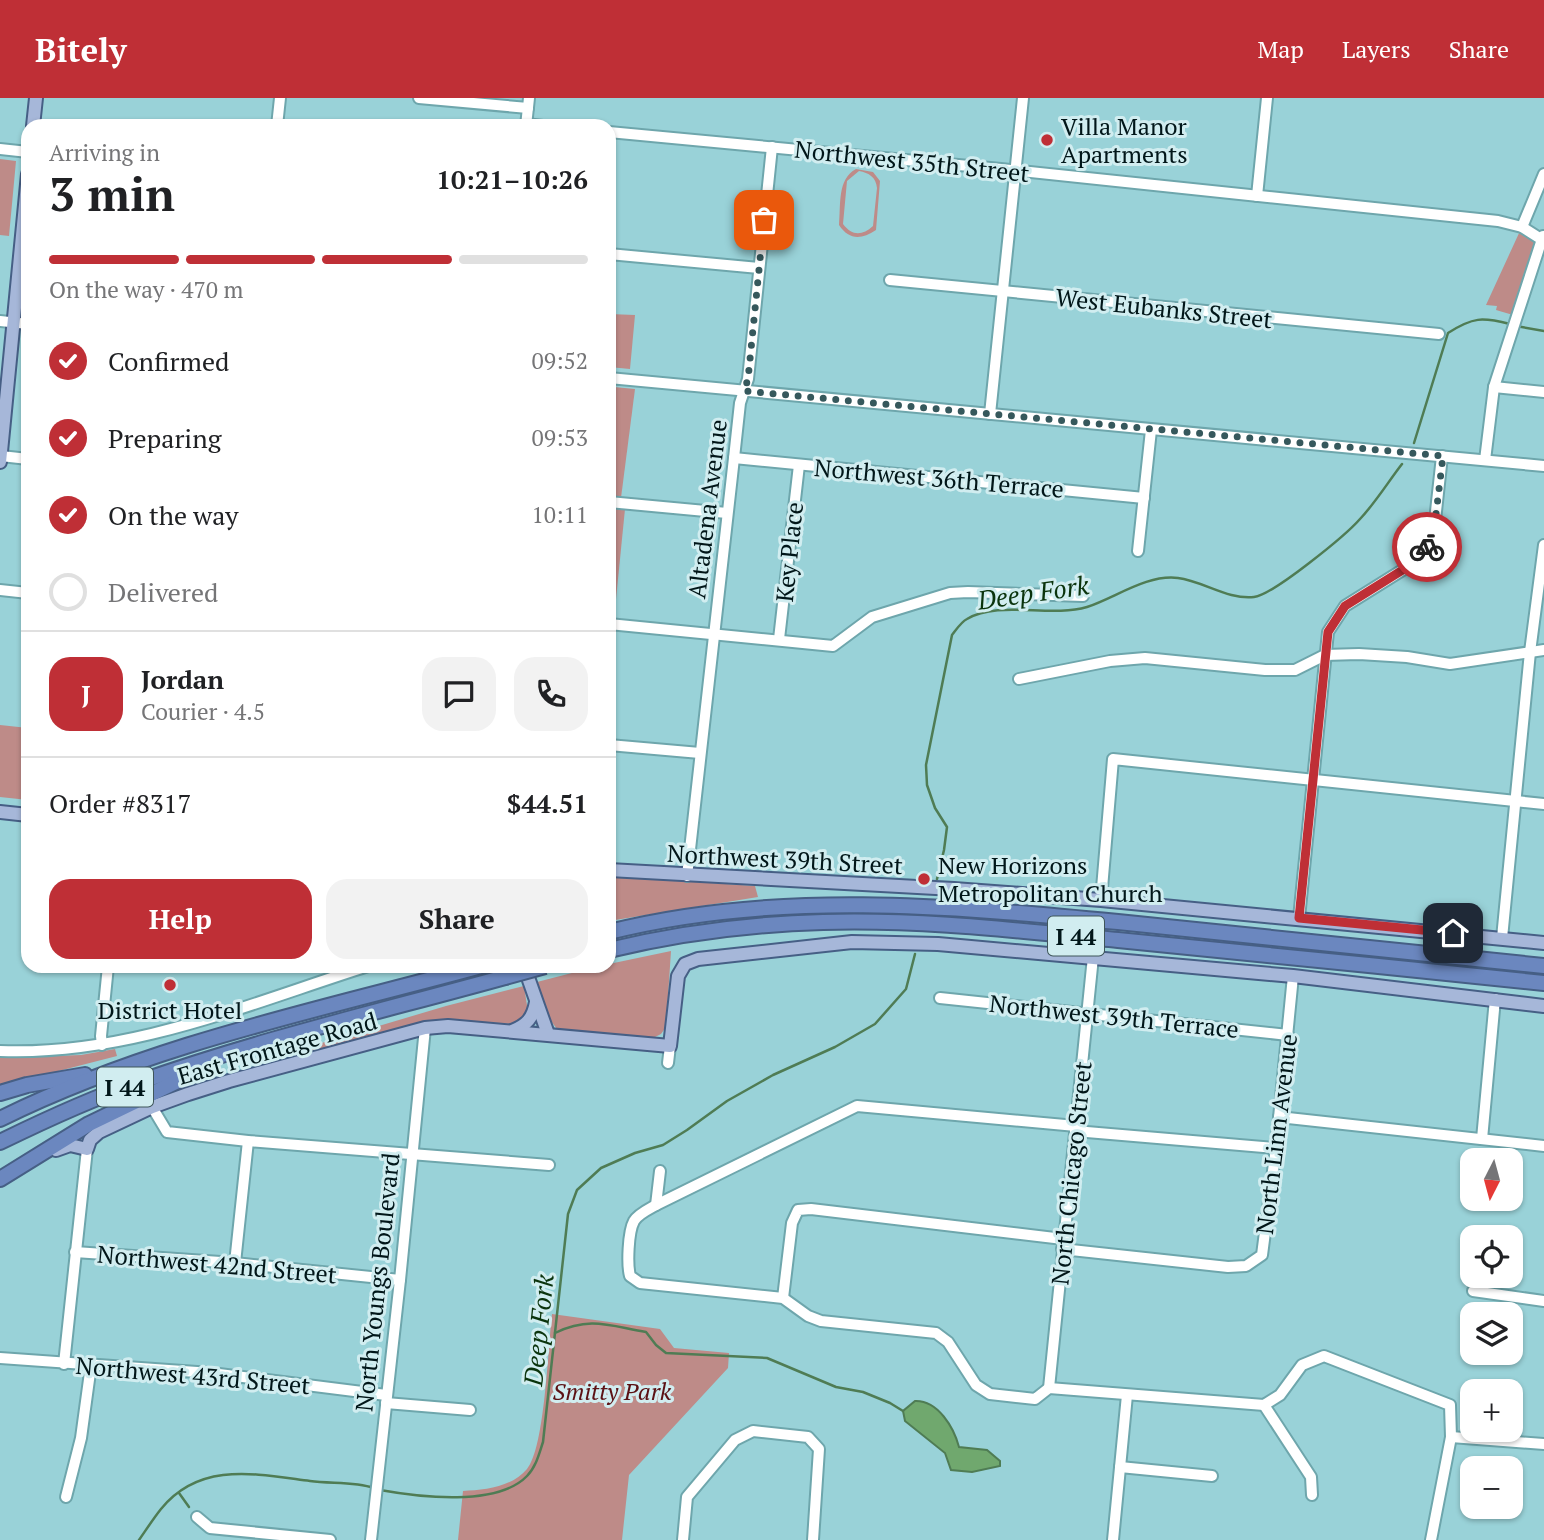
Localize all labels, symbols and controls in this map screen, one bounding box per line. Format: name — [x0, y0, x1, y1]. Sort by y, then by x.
text: Bitely — [35, 28, 127, 71]
text: Map — [1257, 33, 1304, 65]
text: Layers — [1342, 33, 1411, 65]
text: Share — [1449, 33, 1509, 65]
place label: Villa Manor Apartments — [1061, 110, 1188, 170]
marker: Villa Manor Apartments — [1039, 132, 1055, 148]
street label: Northwest 35th Street — [793, 133, 1031, 189]
text: Arriving in — [49, 137, 160, 168]
text: 10:21–10:26 — [436, 162, 588, 196]
text: 3 min — [49, 163, 175, 224]
pin — [734, 190, 794, 250]
icon: bag — [745, 201, 783, 239]
text: On the way · 470 m — [49, 274, 243, 305]
street label: West Eubanks Street — [1054, 281, 1274, 335]
icon: check — [49, 342, 87, 380]
text: Confirmed — [108, 344, 229, 378]
text: 09:52 — [531, 345, 588, 376]
street label: Altadena Avenue — [680, 418, 734, 600]
icon: check — [49, 419, 87, 457]
text: Preparing — [108, 421, 221, 455]
text: 09:53 — [531, 422, 588, 453]
street label: Northwest 36th Terrace — [813, 451, 1065, 505]
icon: check — [49, 496, 87, 534]
text: On the way — [108, 498, 239, 532]
text: 10:11 — [531, 499, 588, 530]
street label: Key Place — [768, 500, 810, 604]
courier — [1392, 512, 1462, 582]
icon: bike — [1408, 528, 1446, 566]
water label: Deep Fork — [974, 567, 1091, 617]
text: Delivered — [108, 575, 218, 609]
button: chat — [422, 657, 496, 731]
button: phone — [514, 657, 588, 731]
text: Jordan — [141, 662, 224, 696]
text: J — [81, 677, 91, 711]
text: Courier · 4.5 — [141, 696, 265, 727]
text: Order #8317 — [49, 786, 191, 820]
text: $44.51 — [507, 786, 588, 820]
street label: Northwest 39th Street — [666, 837, 904, 881]
place label: New Horizons Metropolitan Church — [938, 849, 1163, 909]
marker: New Horizons Metropolitan Church — [916, 871, 932, 887]
button: Help — [49, 879, 312, 959]
button: Share — [326, 879, 588, 959]
pin — [1423, 903, 1483, 963]
icon: home — [1434, 914, 1472, 952]
road number: I 44 — [1048, 916, 1104, 956]
marker: District Hotel — [162, 977, 178, 993]
street label: Northwest 39th Terrace — [988, 987, 1240, 1045]
place label: District Hotel — [98, 994, 242, 1026]
street label: East Frontage Road — [174, 1004, 380, 1092]
street label: North Linn Avenue — [1248, 1032, 1304, 1236]
street label: North Chicago Street — [1043, 1059, 1099, 1286]
road number: I 44 — [97, 1068, 153, 1106]
north arrow — [1460, 1148, 1522, 1211]
map controls — [1460, 1148, 1523, 1519]
street label: North Youngs Boulevard — [348, 1151, 406, 1413]
button: locate — [1460, 1225, 1523, 1288]
street label: Northwest 42nd Street — [96, 1238, 338, 1290]
water label: Deep Fork — [515, 1272, 561, 1388]
button: layers — [1460, 1302, 1523, 1365]
street label: Northwest 43rd Street — [74, 1349, 312, 1401]
park label: Smitty Park — [553, 1375, 672, 1407]
button: + — [1460, 1379, 1523, 1442]
button: − — [1460, 1456, 1523, 1519]

